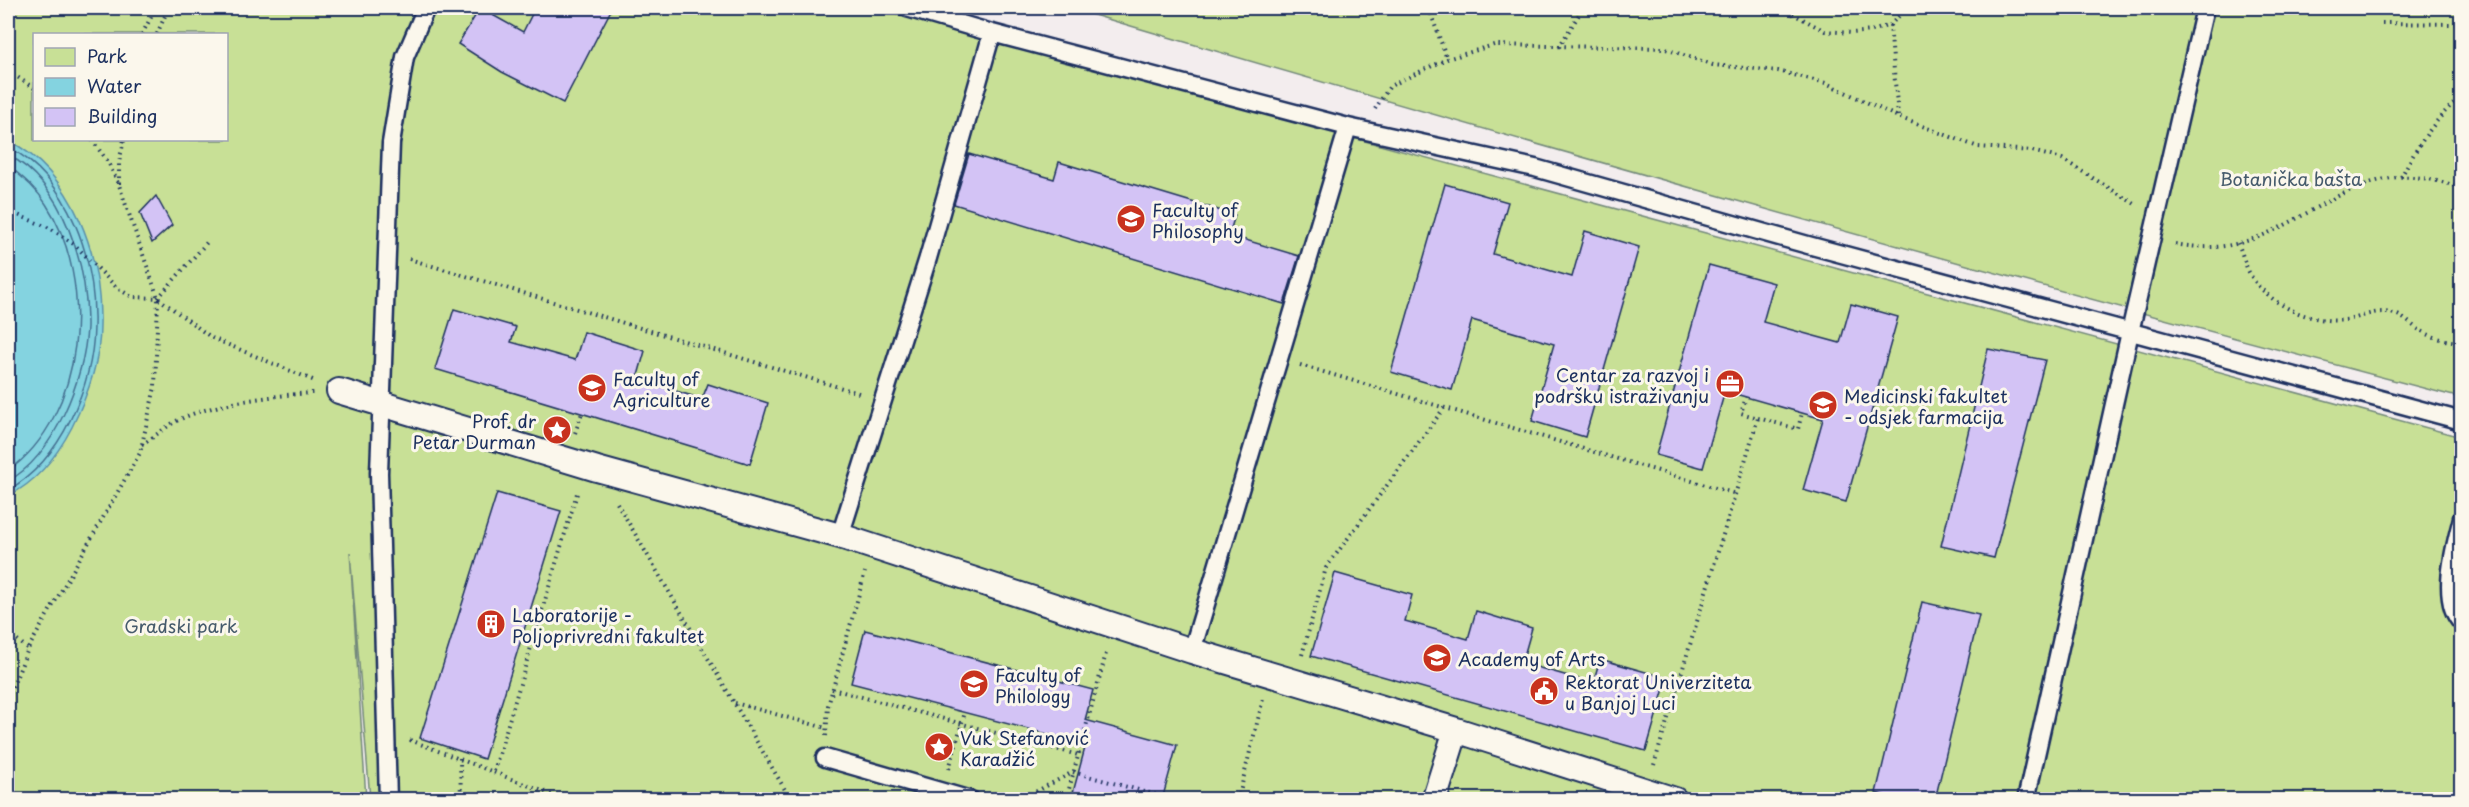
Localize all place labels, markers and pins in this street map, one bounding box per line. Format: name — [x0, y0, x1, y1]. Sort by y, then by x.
place label: Faculty of Philosophy — [1152, 196, 1244, 244]
school or university icon: Faculty of Philosophy — [1115, 203, 1147, 235]
place label: Centar za razvoj i podršku istraživanju — [1534, 361, 1709, 409]
place label: Faculty of Agriculture — [613, 365, 710, 413]
office icon: Centar za razvoj i podršku istraživanju — [1714, 368, 1746, 400]
school or university icon: Faculty of Agriculture — [576, 372, 608, 404]
place label: Medicinski fakultet - odsjek farmacija — [1844, 382, 2008, 430]
school or university icon: Medicinski fakultet - odsjek farmacija — [1807, 389, 1839, 421]
place label: Prof. dr Petar Durman — [412, 407, 537, 455]
place icon: Prof. dr Petar Durman — [541, 414, 573, 446]
place label: Laboratorije - Poljoprivredni fakultet — [512, 601, 705, 649]
building icon: Laboratorije - Poljoprivredni fakultet — [475, 608, 507, 640]
school or university icon: Academy of Arts — [1421, 642, 1453, 674]
place label: Academy of Arts — [1458, 645, 1605, 672]
place label: Faculty of Philology — [995, 661, 1082, 709]
school or university icon: Faculty of Philology — [958, 668, 990, 700]
place label: Rektorat Univerziteta u Banjoj Luci — [1565, 668, 1752, 716]
public building icon: Rektorat Univerziteta u Banjoj Luci — [1528, 675, 1560, 707]
place label: Vuk Stefanović Karadžić — [960, 724, 1089, 772]
place icon: Vuk Stefanović Karadžić — [923, 731, 955, 763]

